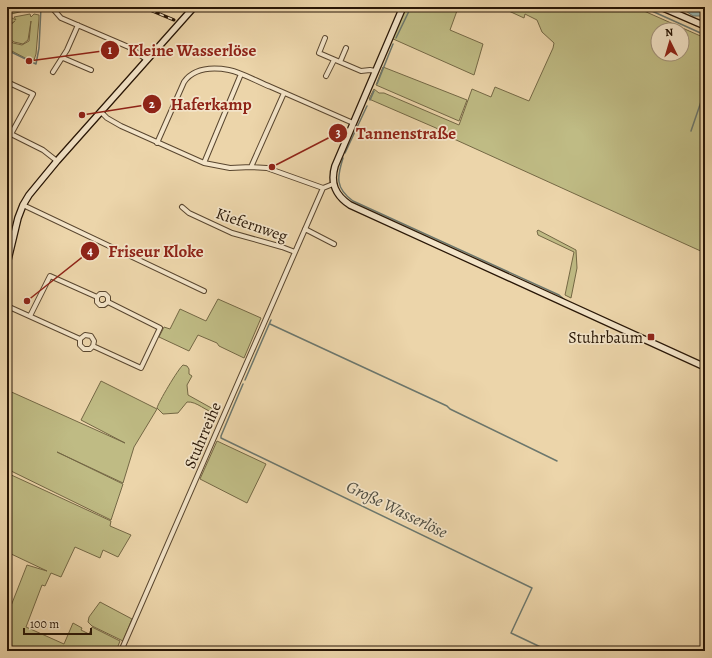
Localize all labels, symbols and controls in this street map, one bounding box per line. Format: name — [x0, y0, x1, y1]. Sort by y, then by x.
north arrow — [650, 22, 690, 62]
text: N — [665, 25, 674, 40]
callout: Kleine Wasserlöse — [100, 36, 264, 65]
text: Kleine Wasserlöse — [128, 39, 256, 62]
text: 1 — [108, 42, 113, 58]
callout: Haferkamp — [142, 90, 260, 119]
text: Haferkamp — [170, 93, 252, 116]
text: 2 — [149, 96, 155, 112]
callout: Tannenstraße — [328, 118, 464, 147]
text: Tannenstraße — [356, 122, 456, 145]
text: 3 — [335, 125, 341, 141]
street label: Kiefernweg — [213, 202, 290, 247]
callout: Friseur Kloke — [80, 236, 212, 265]
text: Friseur Kloke — [108, 240, 204, 263]
text: 4 — [87, 243, 93, 259]
place label: Stuhrbaum — [568, 327, 643, 349]
marker: Stuhrbaum — [646, 332, 656, 342]
street label: Stuhrreihe — [179, 399, 227, 472]
water label: Große Wasserlöse — [342, 475, 451, 544]
scale bar — [24, 610, 91, 636]
text: 100 m — [30, 616, 59, 632]

